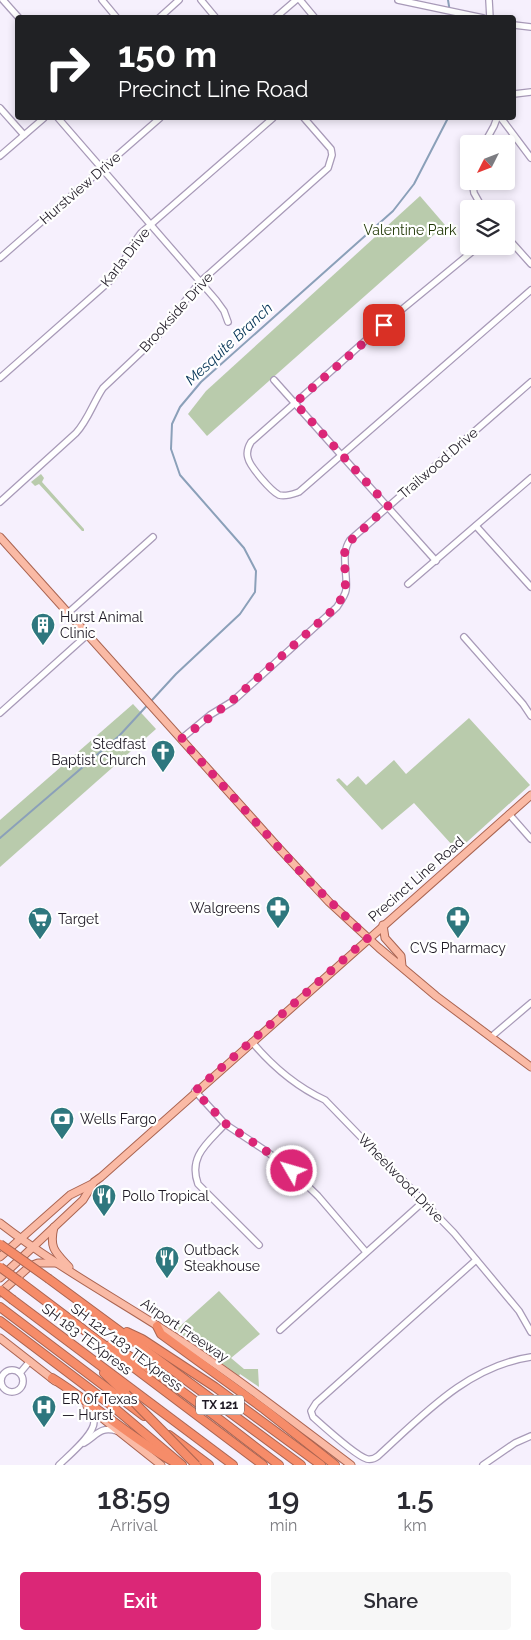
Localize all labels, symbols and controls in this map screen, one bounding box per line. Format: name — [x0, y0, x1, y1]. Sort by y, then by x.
text: 150 m — [118, 34, 217, 75]
icon: right — [35, 35, 100, 100]
text: Precinct Line Road — [118, 76, 308, 102]
north arrow — [460, 135, 515, 190]
map controls — [460, 135, 515, 255]
street label: Hurstview Drive — [36, 149, 124, 227]
button: layers — [460, 200, 515, 255]
park label: Valentine Park — [364, 222, 457, 238]
street label: Karla Drive — [97, 225, 153, 289]
street label: Brookside Drive — [136, 269, 216, 355]
water label: Mesquite Branch — [182, 299, 276, 389]
pin — [363, 304, 405, 346]
icon: arrive — [370, 311, 398, 339]
street label: Trailwood Drive — [395, 424, 481, 502]
place label: Hurst Animal Clinic — [60, 609, 143, 641]
building icon: Hurst Animal Clinic — [30, 612, 56, 646]
place label: Stedfast Baptist Church — [51, 736, 146, 768]
church icon: Stedfast Baptist Church — [150, 739, 176, 773]
street label: Precinct Line Road — [365, 833, 467, 925]
pharmacy icon: Walgreens — [265, 895, 291, 929]
place label: Walgreens — [190, 900, 260, 916]
pharmacy icon: CVS Pharmacy — [445, 905, 471, 939]
supermarket icon: Target — [27, 906, 53, 940]
place label: Target — [58, 911, 99, 927]
place label: CVS Pharmacy — [410, 940, 506, 956]
bank icon: Wells Fargo — [49, 1106, 75, 1140]
place label: Wells Fargo — [80, 1111, 157, 1127]
street label: Wheelwood Drive — [355, 1131, 447, 1225]
position arrow — [265, 1144, 317, 1196]
restaurant icon: Pollo Tropical — [91, 1183, 117, 1217]
place label: Pollo Tropical — [122, 1188, 209, 1204]
place label: Outback Steakhouse — [184, 1242, 260, 1274]
restaurant icon: Outback Steakhouse — [154, 1245, 180, 1279]
street label: Airport Freeway — [138, 1295, 232, 1365]
street label: SH 183 TEXpress — [39, 1300, 135, 1378]
street label: SH 121/183 TEXpress — [68, 1300, 186, 1394]
place label: ER Of Texas — Hurst — [62, 1391, 138, 1423]
hospital icon: ER Of Texas — Hurst — [31, 1394, 57, 1428]
road number: TX 121 — [196, 1396, 244, 1414]
text: 18:59 — [97, 1481, 170, 1516]
text: 19 — [268, 1481, 299, 1516]
text: 1.5 — [397, 1481, 434, 1516]
text: Arrival — [110, 1516, 157, 1535]
text: min — [270, 1516, 297, 1535]
text: km — [404, 1516, 427, 1535]
button: Exit — [20, 1572, 261, 1630]
button: Share — [271, 1572, 511, 1630]

